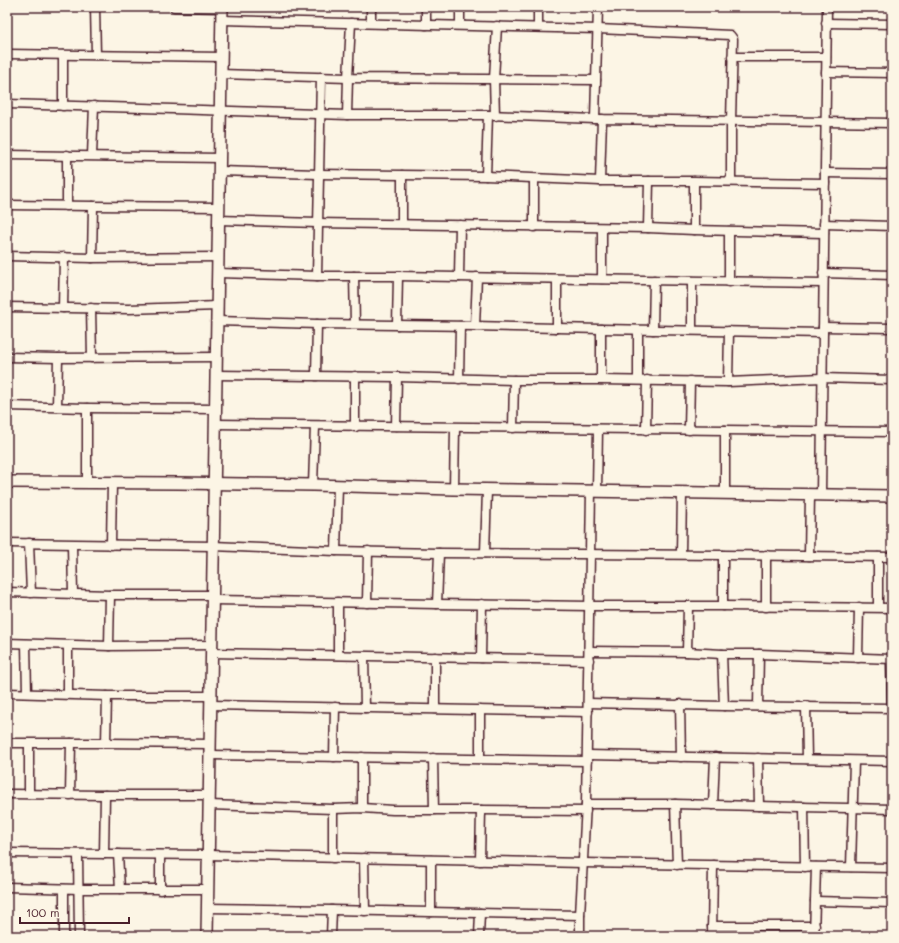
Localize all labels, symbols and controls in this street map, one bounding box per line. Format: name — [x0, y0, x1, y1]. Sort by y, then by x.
scale bar — [20, 899, 129, 925]
text: 100 m — [26, 904, 60, 920]

